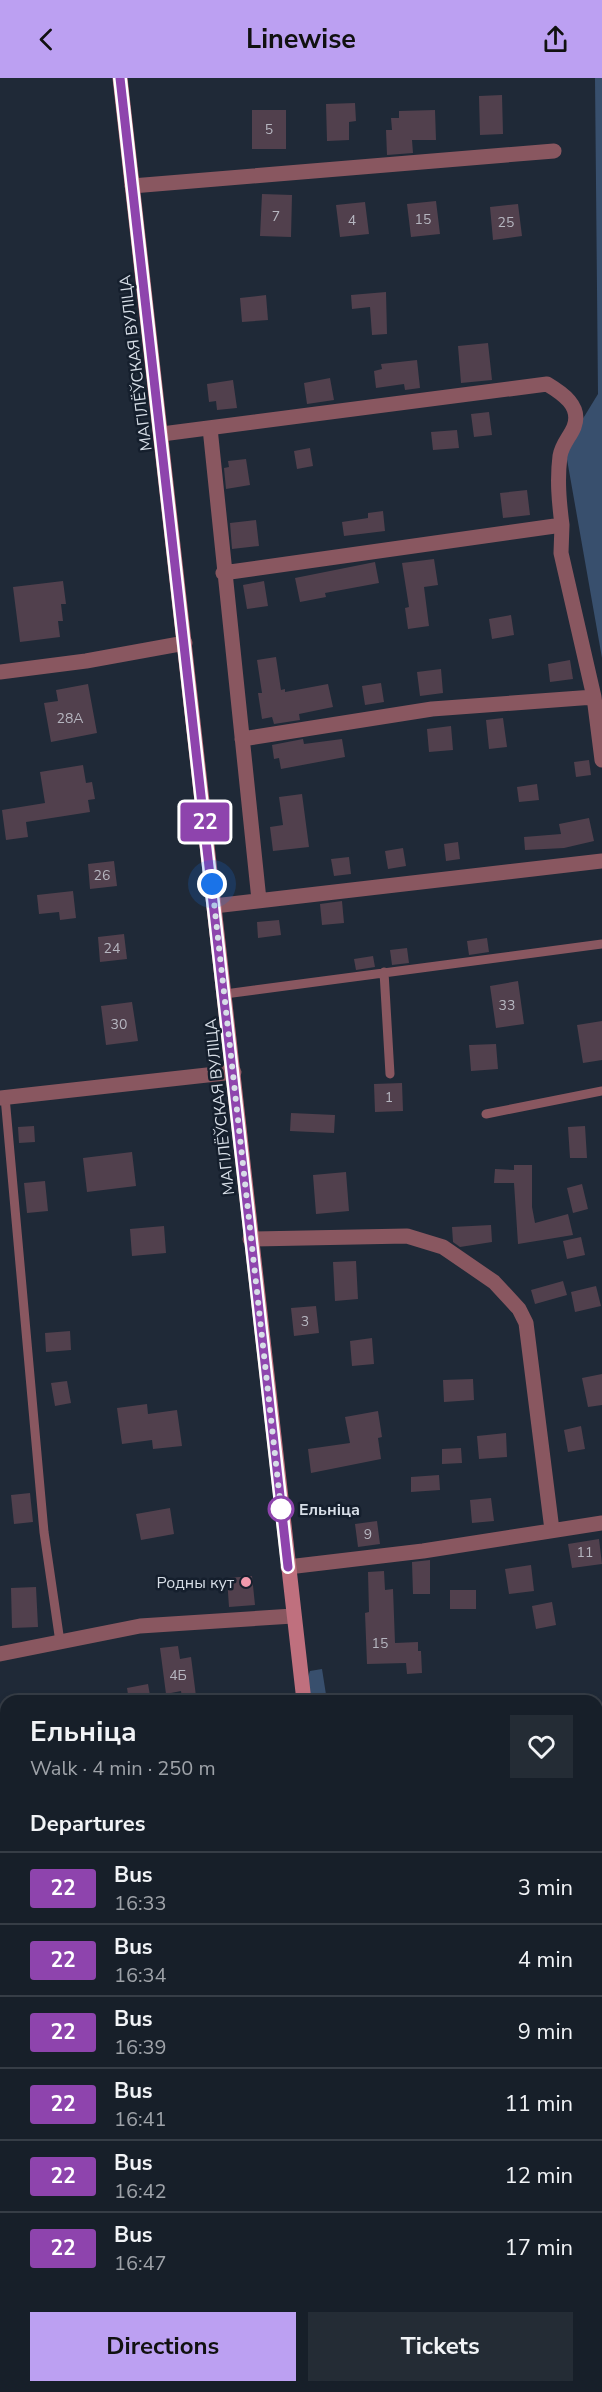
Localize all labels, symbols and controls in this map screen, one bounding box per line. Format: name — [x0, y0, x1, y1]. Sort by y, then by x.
text: Linewise — [246, 21, 356, 58]
icon: back — [30, 23, 63, 56]
icon: share — [539, 23, 572, 56]
house number: 5 — [265, 120, 273, 139]
house number: 7 — [272, 207, 280, 226]
house number: 15 — [415, 210, 431, 229]
house number: 4 — [348, 211, 356, 230]
house number: 25 — [498, 213, 514, 232]
street label: МАГІЛЁЎСКАЯ ВУЛІЦА — [114, 273, 158, 452]
house number: 28А — [56, 709, 84, 728]
line badge: 22 — [178, 802, 232, 842]
text: 22 — [192, 808, 218, 836]
house number: 26 — [94, 866, 110, 885]
your location — [197, 869, 227, 899]
house number: 24 — [104, 939, 120, 958]
house number: 33 — [499, 996, 515, 1015]
house number: 30 — [111, 1015, 127, 1034]
street label: МАГІЛЁЎСКАЯ ВУЛІЦА — [200, 1017, 240, 1196]
house number: 1 — [385, 1088, 393, 1107]
house number: 3 — [301, 1312, 309, 1331]
marker: Ельніца — [268, 1496, 294, 1522]
place label: Ельніца — [299, 1499, 360, 1521]
house number: 9 — [364, 1525, 372, 1544]
house number: 11 — [577, 1543, 593, 1562]
place label: Родны кут — [156, 1572, 235, 1594]
marker: Родны кут — [239, 1575, 253, 1589]
house number: 15 — [372, 1634, 388, 1653]
house number: 4Б — [169, 1666, 187, 1685]
text: Ельніца — [30, 1713, 137, 1751]
button: heart — [510, 1715, 573, 1778]
text: Walk · 4 min · 250 m — [30, 1755, 216, 1782]
text: Departures — [30, 1809, 145, 1839]
text: Bus — [114, 1860, 153, 1890]
text: 3 min — [518, 1873, 573, 1903]
text: 22 — [50, 1874, 76, 1902]
text: 16:33 — [114, 1890, 167, 1917]
text: Bus — [114, 1932, 153, 1962]
text: 4 min — [518, 1945, 573, 1975]
text: 22 — [50, 1946, 76, 1974]
text: 16:34 — [114, 1962, 167, 1989]
text: Bus — [114, 2004, 153, 2034]
text: 9 min — [518, 2017, 573, 2047]
text: 22 — [50, 2018, 76, 2046]
text: 16:39 — [114, 2034, 167, 2061]
text: Bus — [114, 2076, 153, 2106]
text: 11 min — [505, 2089, 573, 2119]
text: 22 — [50, 2090, 76, 2118]
text: 16:41 — [114, 2106, 167, 2133]
text: Bus — [114, 2148, 153, 2178]
text: 12 min — [505, 2161, 573, 2191]
text: 22 — [50, 2162, 76, 2190]
text: 16:42 — [114, 2178, 167, 2205]
text: Bus — [114, 2220, 153, 2250]
text: 17 min — [505, 2233, 573, 2263]
text: 22 — [50, 2234, 76, 2262]
text: 16:47 — [114, 2250, 167, 2277]
button: Directions — [30, 2312, 296, 2381]
button: Tickets — [308, 2312, 573, 2381]

